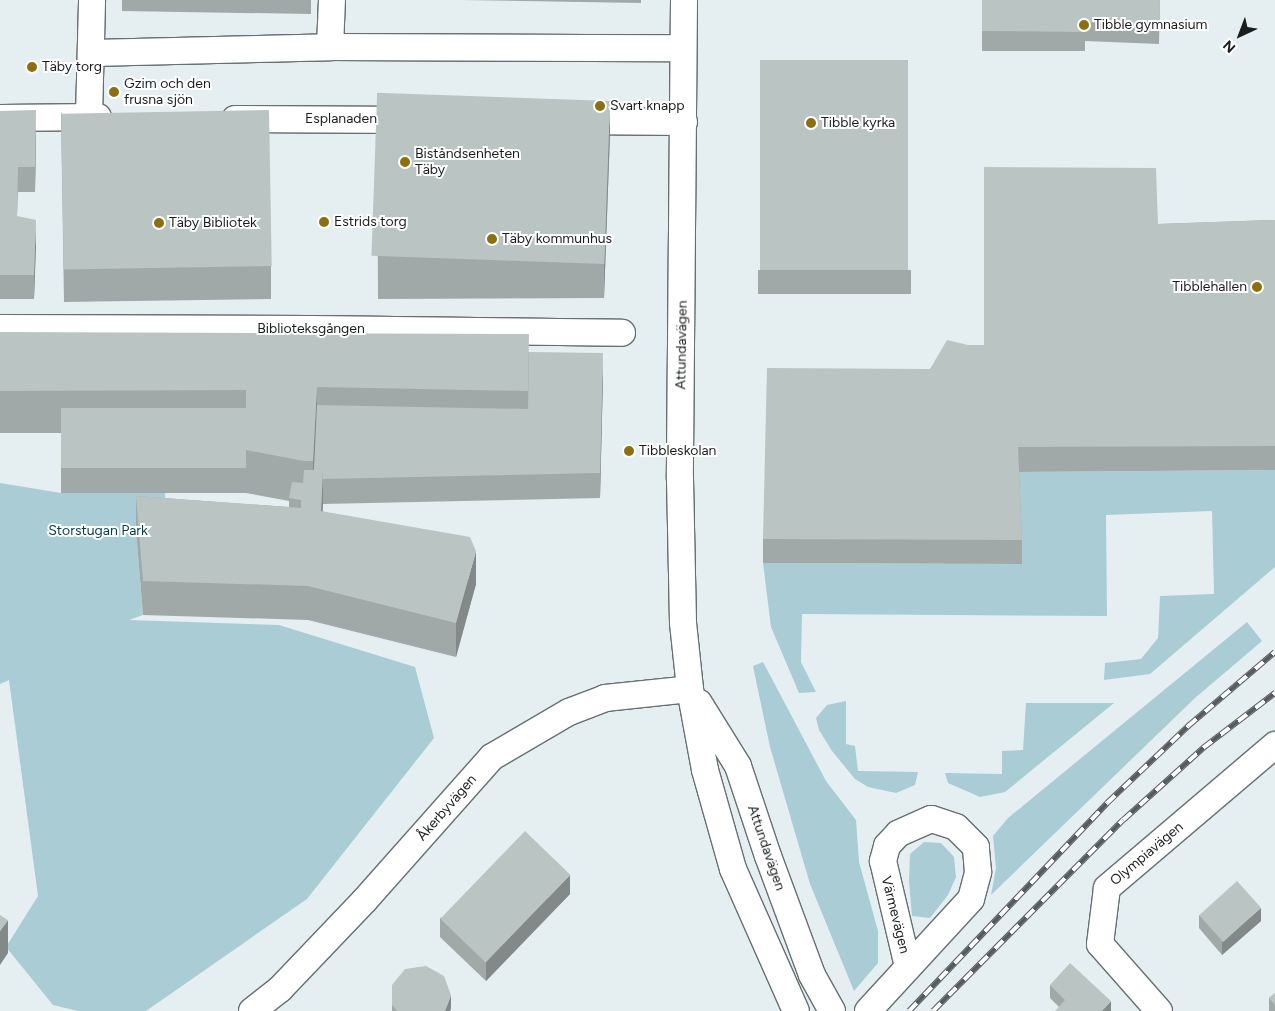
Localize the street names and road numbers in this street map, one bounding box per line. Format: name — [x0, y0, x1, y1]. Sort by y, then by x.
street label: Esplanaden — [305, 111, 377, 127]
street label: Attundavägen — [673, 300, 691, 390]
street label: Biblioteksgången — [257, 321, 365, 337]
street label: Åkerbyvägen — [414, 772, 480, 844]
street label: Attundavägen — [744, 803, 788, 893]
street label: Olympiavägen — [1107, 819, 1187, 889]
street label: Värmevägen — [877, 875, 913, 955]

